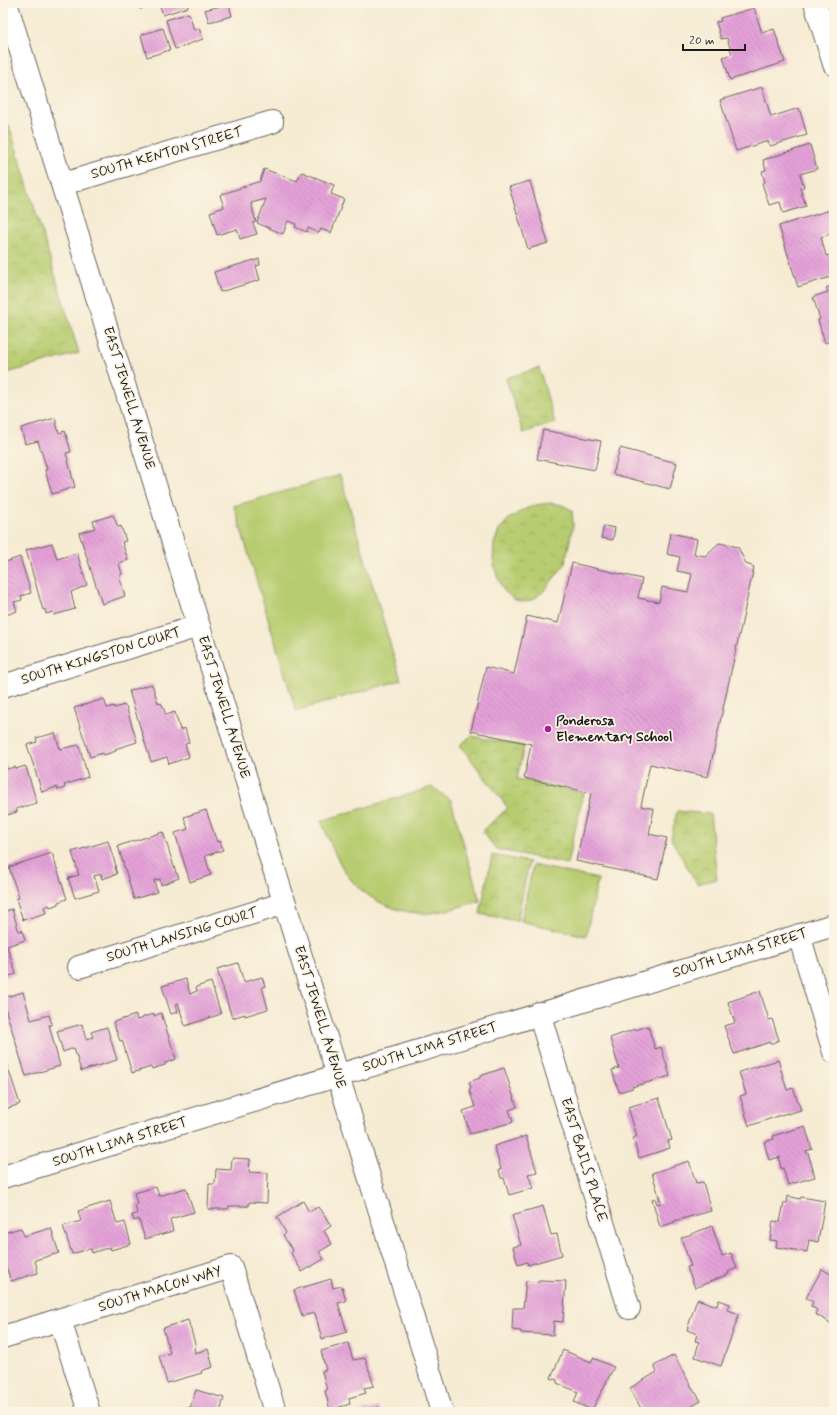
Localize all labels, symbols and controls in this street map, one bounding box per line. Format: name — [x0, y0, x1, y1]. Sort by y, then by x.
scale bar — [683, 26, 745, 52]
text: 20 m — [689, 33, 715, 49]
street label: SOUTH KENTON STREET — [89, 123, 246, 183]
street label: EAST JEWELL AVENUE — [99, 324, 159, 472]
street label: SOUTH KINGSTON COURT — [19, 623, 183, 689]
street label: EAST JEWELL AVENUE — [194, 633, 254, 781]
place label: Ponderosa Elementary School — [556, 712, 672, 746]
marker: Ponderosa Elementary School — [543, 724, 553, 734]
street label: SOUTH LANSING COURT — [104, 903, 260, 967]
street label: SOUTH LIMA STREET — [670, 924, 810, 982]
street label: EAST JEWELL AVENUE — [290, 943, 350, 1091]
street label: SOUTH LIMA STREET — [360, 1018, 500, 1076]
street label: EAST BAILS PLACE — [557, 1096, 611, 1224]
street label: SOUTH LIMA STREET — [50, 1113, 190, 1171]
street label: SOUTH MACON WAY — [96, 1262, 224, 1316]

